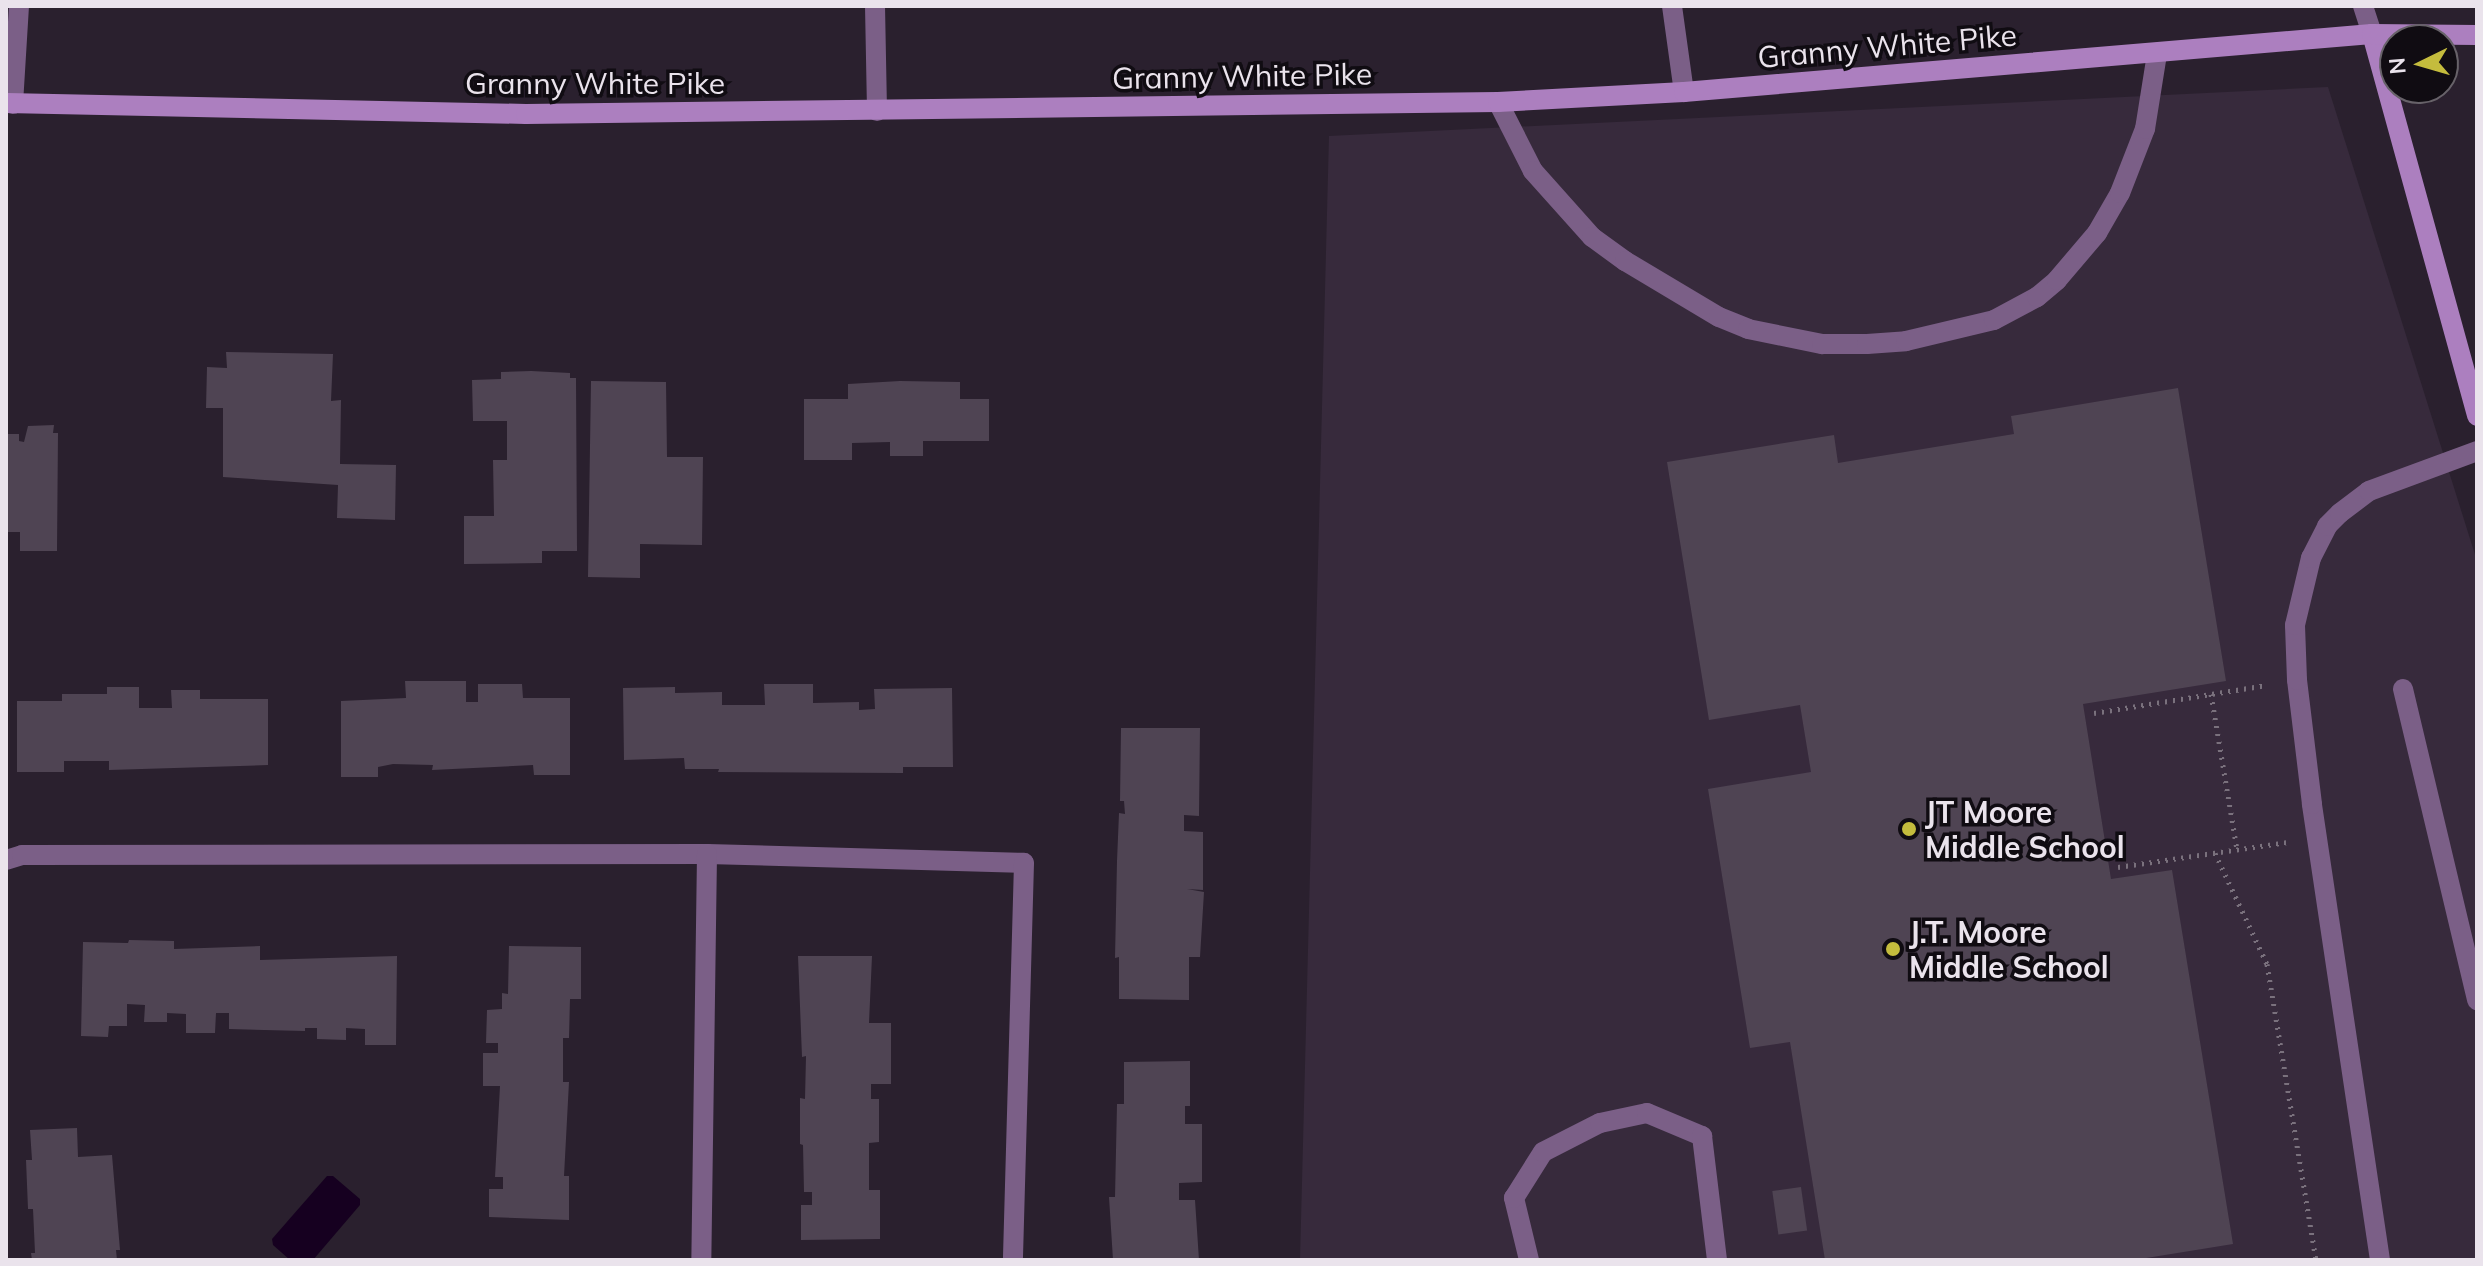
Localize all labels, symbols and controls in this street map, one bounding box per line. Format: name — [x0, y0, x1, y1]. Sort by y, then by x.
street label: Granny White Pike — [1756, 17, 2018, 75]
north arrow — [2379, 24, 2459, 104]
street label: Granny White Pike — [1112, 56, 1372, 96]
text: N — [2382, 56, 2412, 75]
street label: Granny White Pike — [465, 65, 725, 101]
place label: JT Moore Middle School — [1925, 794, 2125, 864]
marker: JT Moore Middle School — [1900, 820, 1918, 838]
place label: J.T. Moore Middle School — [1909, 914, 2109, 984]
marker: J.T. Moore Middle School — [1884, 940, 1902, 958]

